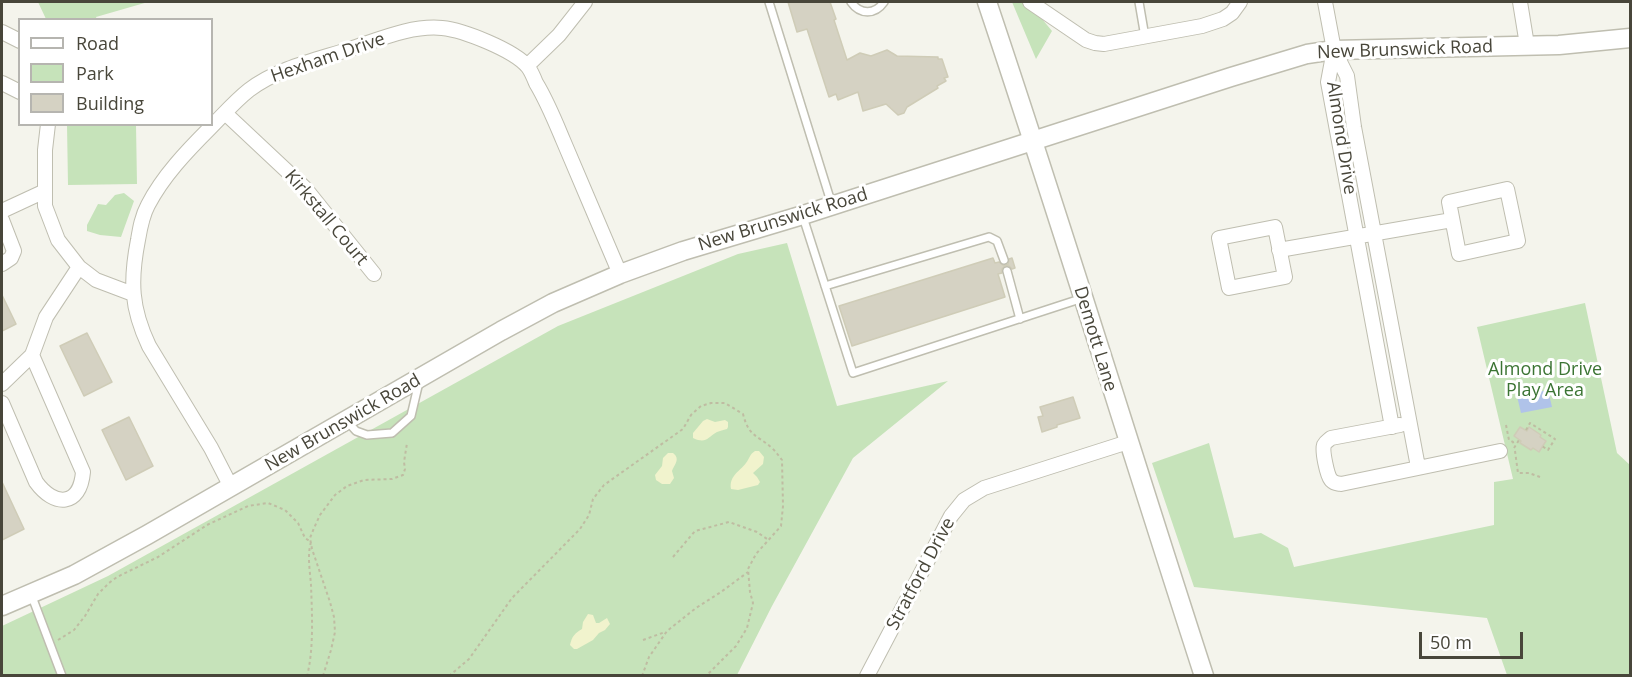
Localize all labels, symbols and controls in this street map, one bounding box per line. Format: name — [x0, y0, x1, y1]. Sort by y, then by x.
legend — [18, 18, 213, 126]
street label: Hexham Drive — [268, 28, 388, 88]
text: Road — [76, 31, 119, 55]
street label: New Brunswick Road — [1317, 36, 1493, 64]
text: Park — [76, 61, 114, 85]
street label: Almond Drive — [1321, 80, 1361, 196]
text: Building — [76, 91, 144, 115]
street label: Kirkstall Court — [280, 166, 372, 270]
street label: New Brunswick Road — [696, 184, 870, 256]
street label: Demott Lane — [1069, 284, 1121, 394]
park label: Almond Drive Play Area — [1488, 359, 1602, 401]
street label: New Brunswick Road — [261, 370, 425, 476]
street label: Stratford Drive — [882, 514, 960, 634]
scale bar — [1422, 620, 1526, 658]
text: 50 m — [1430, 630, 1472, 654]

